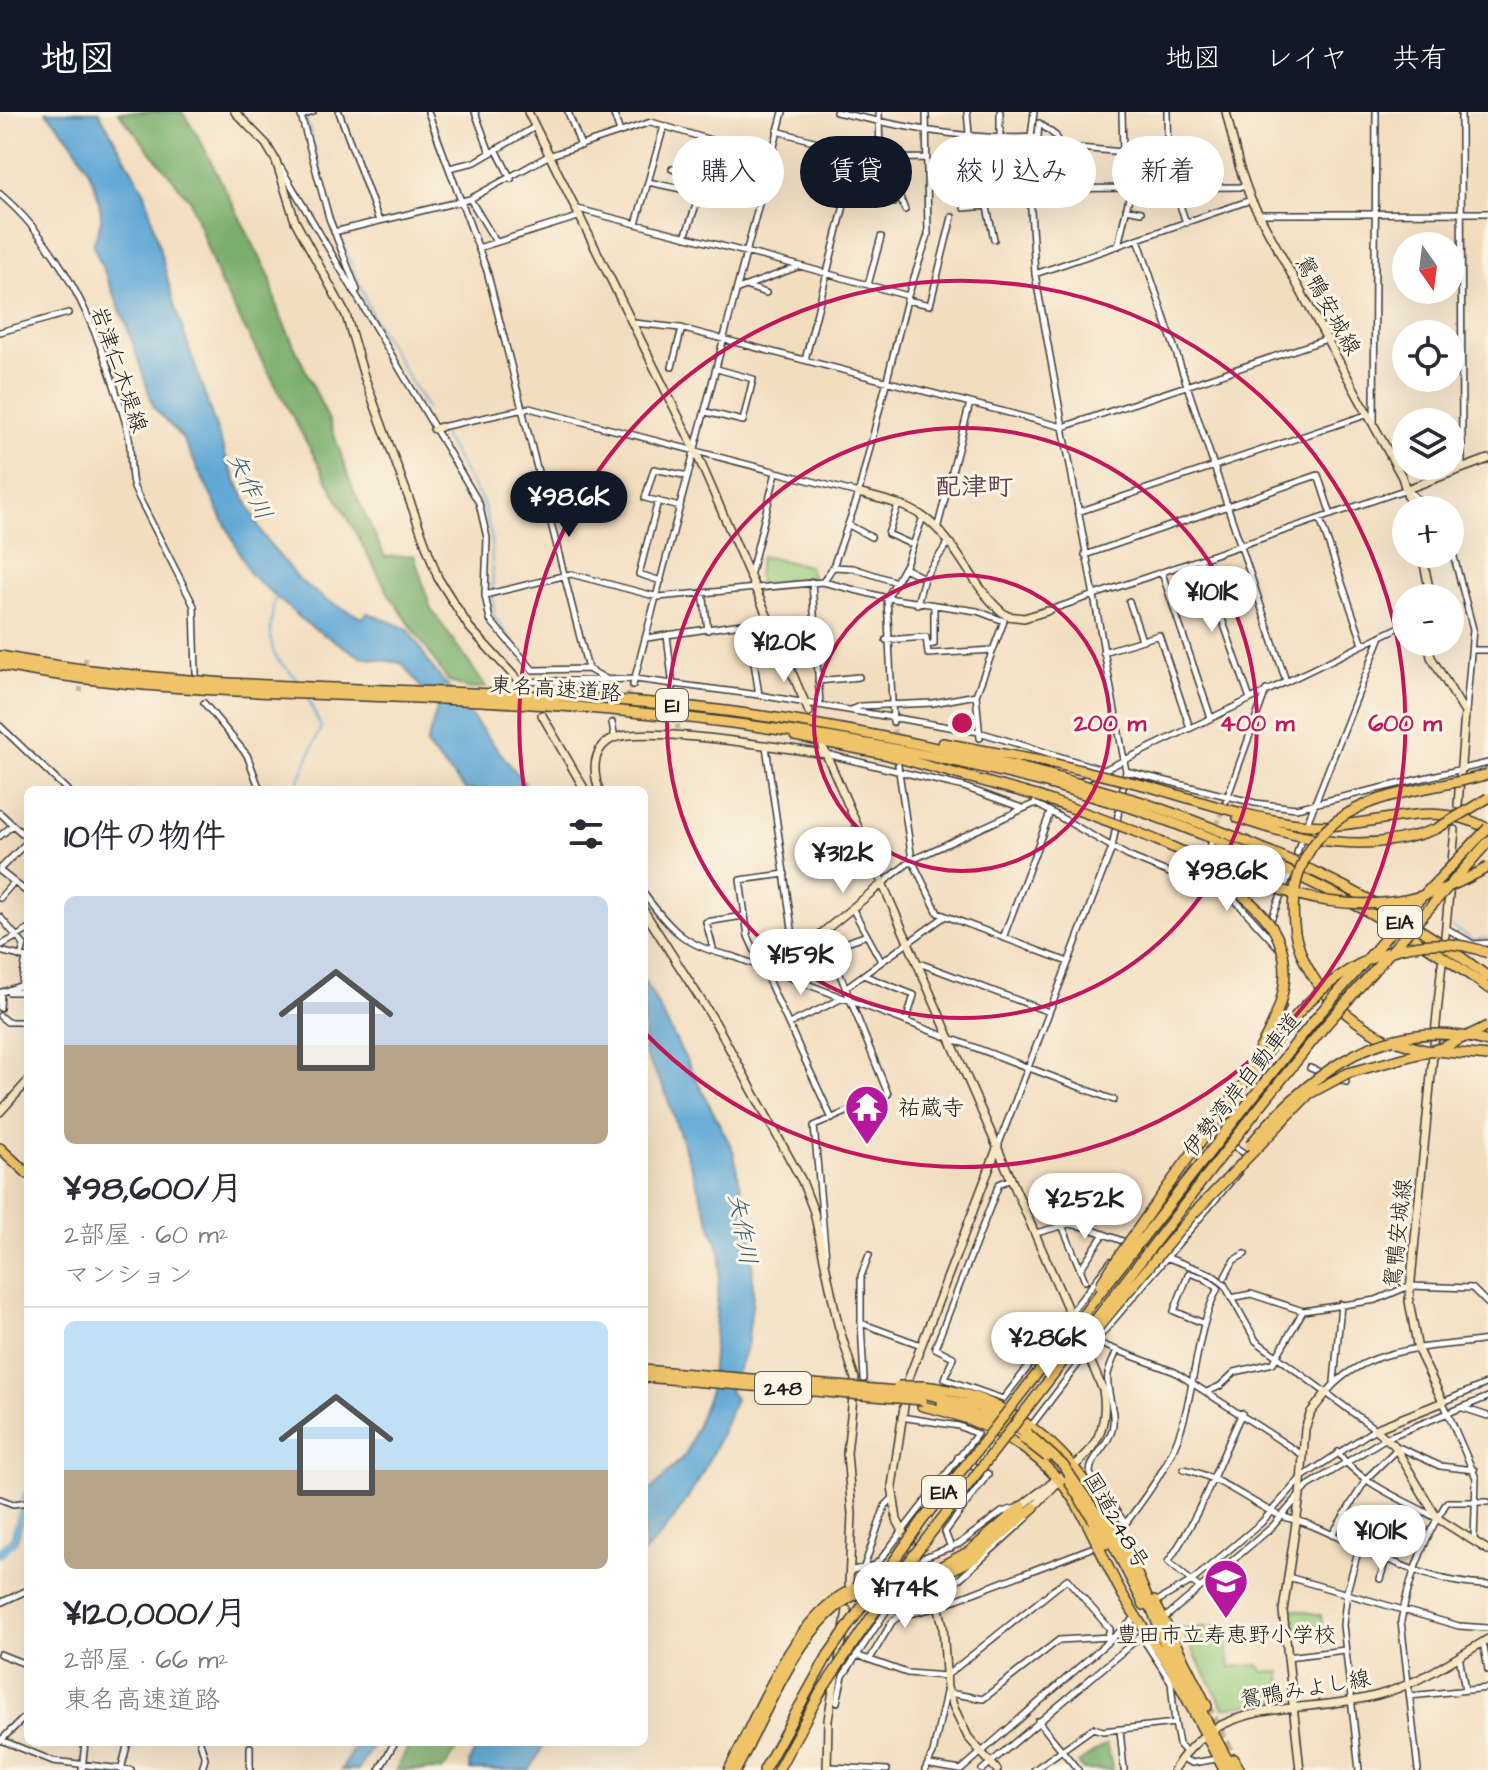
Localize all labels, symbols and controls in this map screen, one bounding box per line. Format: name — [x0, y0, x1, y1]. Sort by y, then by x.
text: 地図 — [40, 34, 116, 86]
text: 地図 — [1165, 39, 1221, 78]
text: レイヤ — [1265, 39, 1348, 78]
text: 共有 — [1392, 39, 1448, 78]
chip: 購入 — [672, 136, 784, 208]
chip: 賃貸 — [800, 136, 912, 208]
chip: 絞り込み — [928, 136, 1096, 208]
chip: 新着 — [1112, 136, 1224, 208]
north arrow — [1392, 232, 1464, 304]
map controls — [1392, 232, 1464, 656]
street label: 鴛鴨安城線 — [1287, 250, 1368, 361]
street label: 岩津仁木堤線 — [82, 302, 155, 437]
button: locate — [1392, 320, 1464, 392]
button: layers — [1392, 408, 1464, 480]
water label: 矢作川 — [218, 447, 280, 526]
district label: 配津町 — [935, 469, 1013, 505]
pin: ¥98.6K — [504, 471, 634, 539]
text: ¥98.6K — [528, 479, 610, 515]
button: + — [1392, 496, 1464, 568]
pin: ¥101K — [1156, 566, 1268, 634]
text: ¥101K — [1186, 574, 1238, 610]
button: − — [1392, 584, 1464, 656]
pin: ¥120K — [728, 616, 840, 684]
text: ¥120K — [752, 624, 816, 660]
street label: 東名高速道路 — [489, 669, 623, 710]
road number: E1 — [656, 689, 688, 721]
text: 200 m — [1073, 707, 1146, 741]
text: 400 m — [1220, 707, 1295, 741]
text: 600 m — [1368, 707, 1442, 741]
centre of rings — [948, 709, 976, 737]
icon: filters — [564, 812, 608, 856]
text: 10件の物件 — [64, 813, 226, 861]
pin: ¥312K — [787, 827, 899, 895]
text: ¥312K — [812, 835, 874, 871]
pin: ¥98.6K — [1162, 845, 1292, 913]
text: ¥98.6K — [1186, 853, 1268, 889]
road number: E1A — [1378, 906, 1422, 938]
pin: ¥159K — [745, 929, 857, 997]
text: ¥159K — [768, 937, 834, 973]
icon: home — [264, 948, 408, 1092]
street label: 伊勢湾岸自動車道 — [1176, 1006, 1309, 1164]
temple icon: 祐蔵寺 — [843, 1083, 891, 1146]
place label: 祐蔵寺 — [898, 1093, 964, 1124]
text: ¥98,600/月 — [64, 1165, 243, 1213]
pin: ¥252K — [1029, 1173, 1141, 1241]
street label: 鴛鴨安城線 — [1377, 1177, 1420, 1289]
text: ¥252K — [1046, 1181, 1124, 1217]
water label: 矢作川 — [719, 1191, 765, 1268]
text: 2部屋 · 60 m² — [64, 1217, 228, 1253]
text: マンション — [64, 1257, 193, 1293]
pin: ¥286K — [992, 1312, 1104, 1380]
text: ¥286K — [1009, 1320, 1087, 1356]
road number: 248 — [755, 1372, 811, 1404]
icon: home — [264, 1373, 408, 1517]
street label: 国道248号 — [1075, 1466, 1156, 1575]
road number: E1A — [922, 1476, 966, 1508]
pin: ¥101K — [1325, 1505, 1437, 1573]
text: ¥101K — [1355, 1513, 1407, 1549]
school or university icon: 豊田市立寿恵野小学校 — [1202, 1557, 1250, 1620]
pin: ¥174K — [849, 1562, 961, 1630]
text: ¥174K — [872, 1570, 938, 1606]
text: ¥120,000/月 — [64, 1590, 247, 1638]
place label: 豊田市立寿恵野小学校 — [1116, 1620, 1336, 1651]
text: 2部屋 · 66 m² — [64, 1642, 228, 1678]
street label: 鴛鴨みよし線 — [1238, 1663, 1373, 1716]
text: 東名高速道路 — [64, 1682, 220, 1718]

